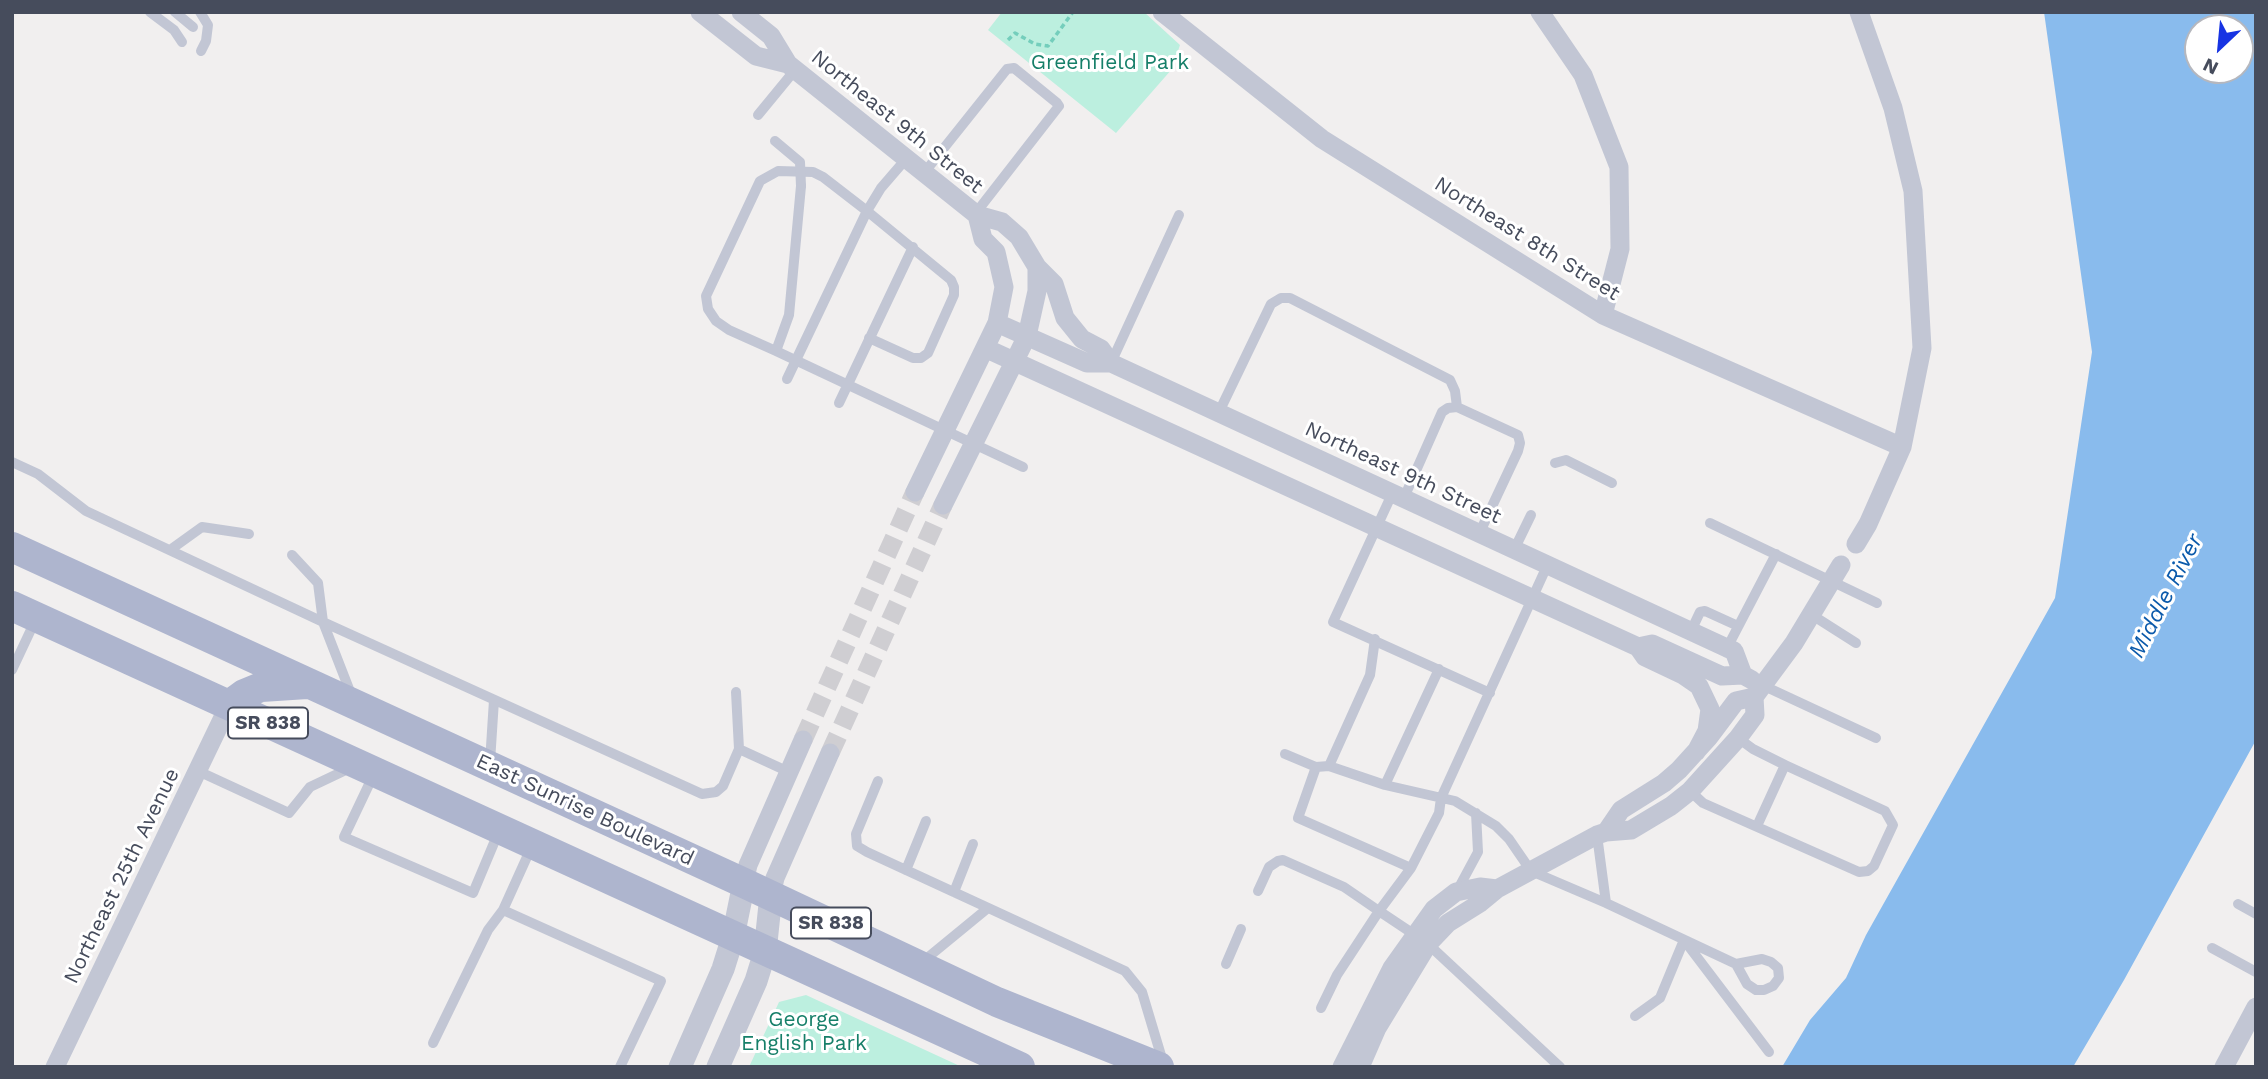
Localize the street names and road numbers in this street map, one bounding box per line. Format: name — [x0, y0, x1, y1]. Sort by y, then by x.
street label: Northeast 9th Street — [806, 45, 988, 199]
street label: Northeast 8th Street — [1430, 172, 1624, 306]
street label: Northeast 9th Street — [1301, 416, 1505, 530]
road number: SR 838 — [228, 708, 308, 738]
street label: East Sunrise Boulevard — [472, 748, 698, 872]
street label: Northeast 25th Avenue — [59, 764, 185, 988]
road number: SR 838 — [791, 908, 871, 939]

